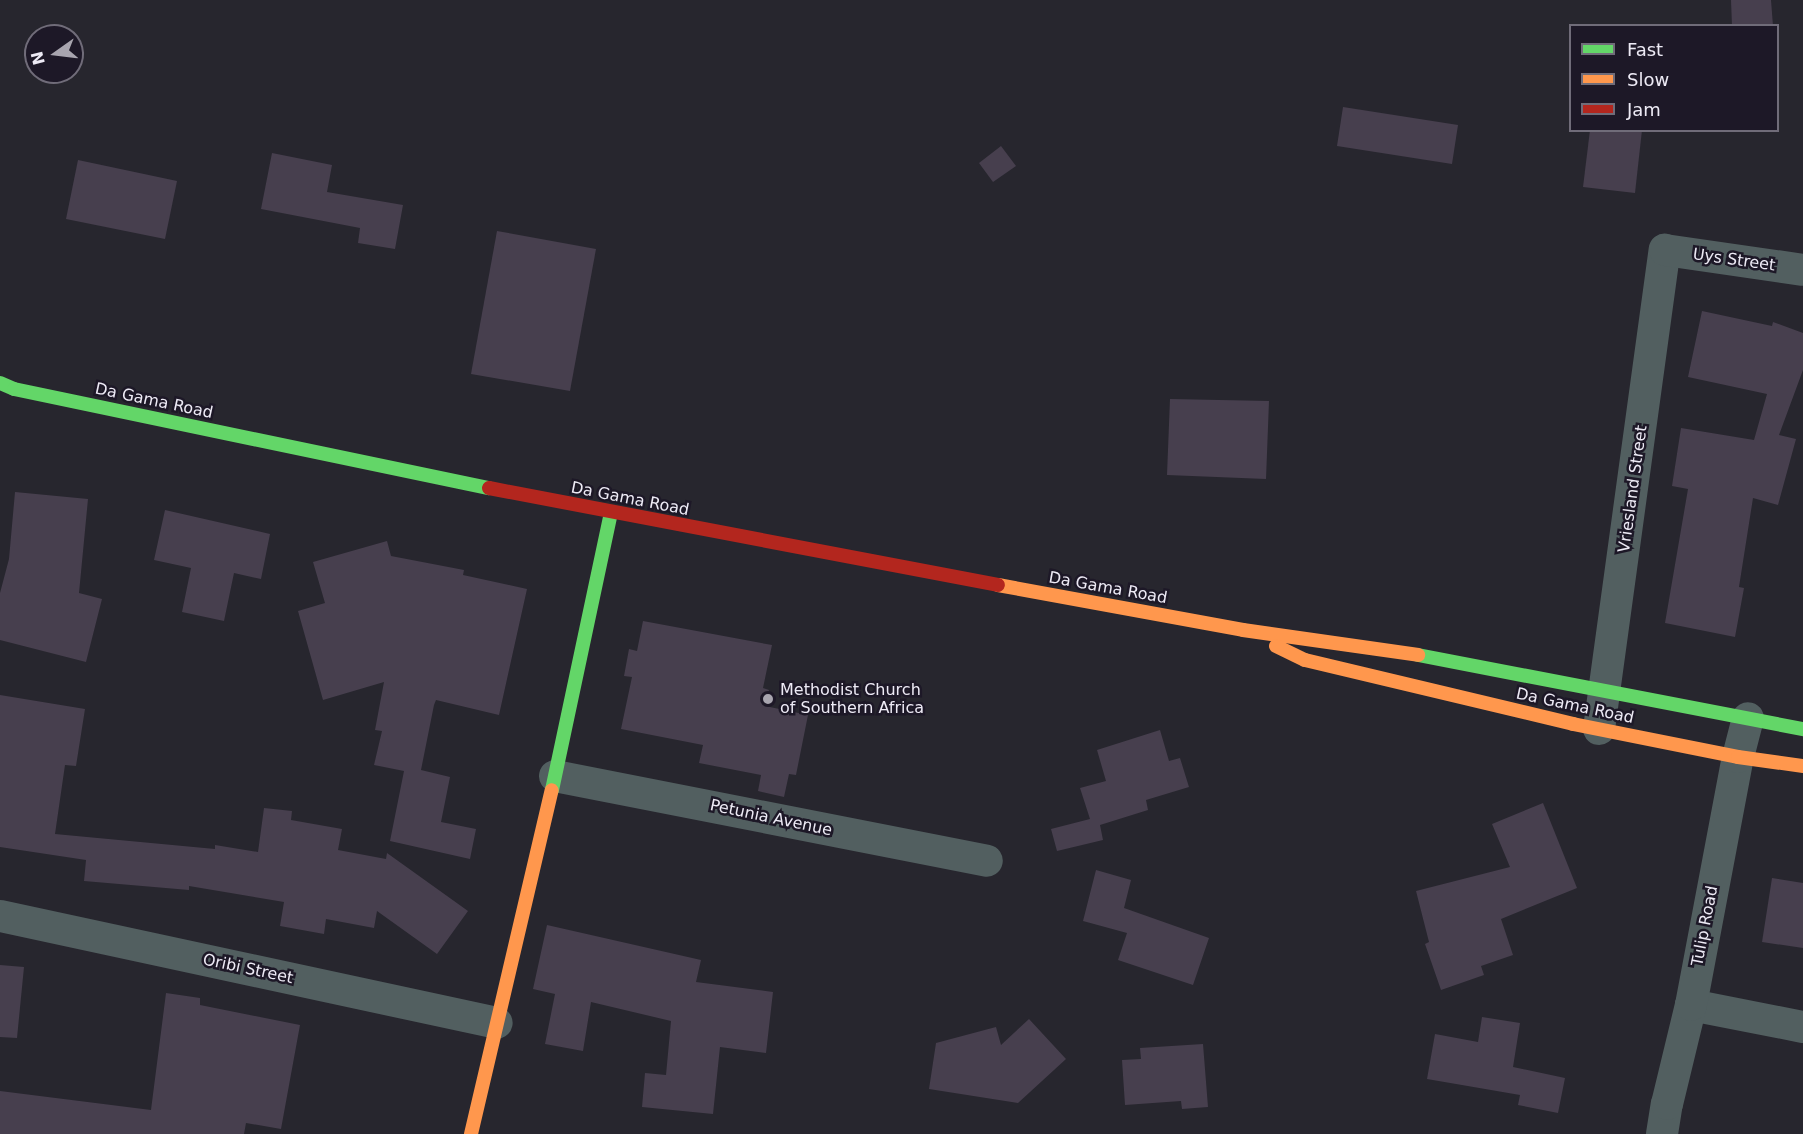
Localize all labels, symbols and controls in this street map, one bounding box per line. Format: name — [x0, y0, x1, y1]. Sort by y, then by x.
north arrow — [24, 24, 84, 84]
legend — [1569, 24, 1779, 132]
text: Fast — [1627, 39, 1663, 60]
text: N — [27, 49, 49, 67]
text: Slow — [1627, 69, 1669, 90]
text: Jam — [1627, 99, 1661, 120]
street label: Uys Street — [1691, 245, 1777, 275]
street label: Da Gama Road — [93, 379, 215, 423]
street label: Vriesland Street — [1615, 424, 1651, 554]
street label: Da Gama Road — [569, 478, 691, 520]
street label: Da Gama Road — [1047, 568, 1169, 608]
place label: Methodist Church of Southern Africa — [780, 680, 924, 718]
street label: Da Gama Road — [1514, 684, 1636, 728]
marker: Methodist Church of Southern Africa — [761, 692, 775, 706]
street label: Petunia Avenue — [708, 796, 834, 840]
street label: Tulip Road — [1688, 884, 1722, 968]
street label: Oribi Street — [201, 950, 295, 988]

